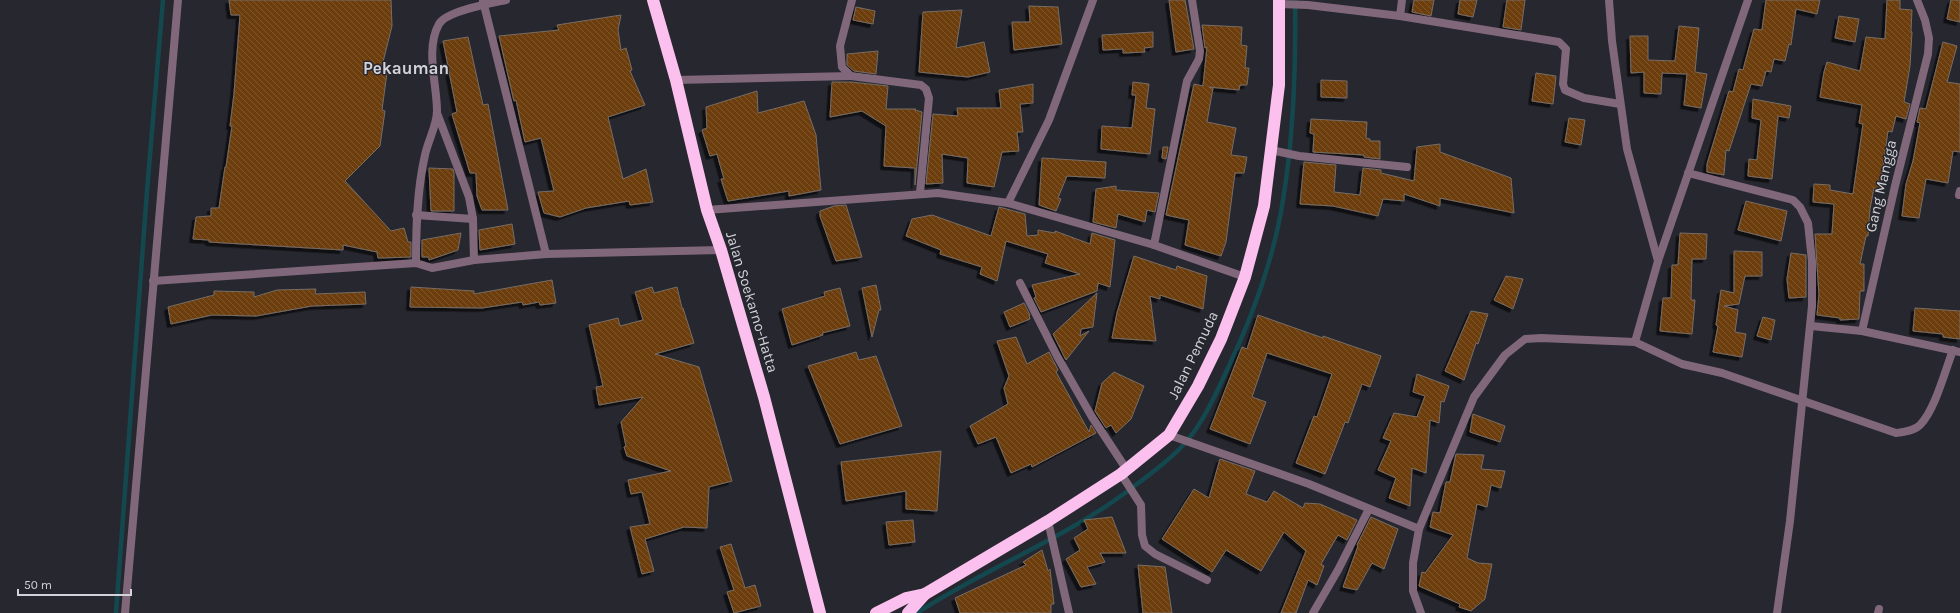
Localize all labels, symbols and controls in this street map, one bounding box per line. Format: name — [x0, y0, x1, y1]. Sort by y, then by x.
district label: Pekauman — [363, 58, 449, 78]
street label: Gang Mangga — [1862, 138, 1900, 234]
street label: Jalan Soekarno-Hatta — [722, 229, 782, 375]
street label: Jalan Pemuda — [1164, 308, 1222, 402]
scale bar — [18, 571, 131, 597]
text: 50 m — [24, 578, 52, 592]

